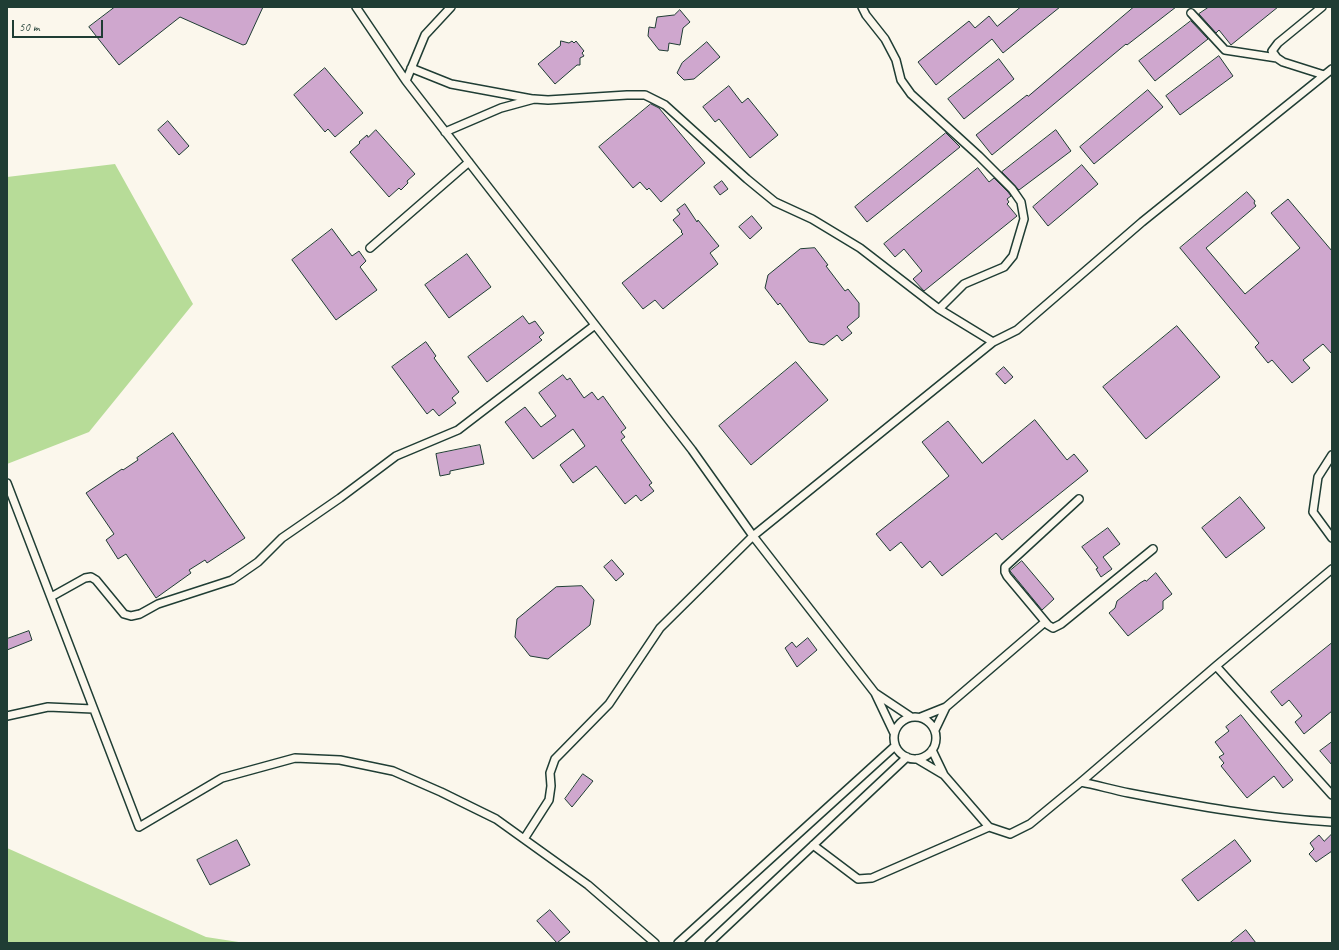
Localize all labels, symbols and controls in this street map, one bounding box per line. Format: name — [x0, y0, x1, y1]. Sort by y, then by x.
scale bar — [14, 12, 105, 38]
text: 50 m — [19, 19, 39, 35]

